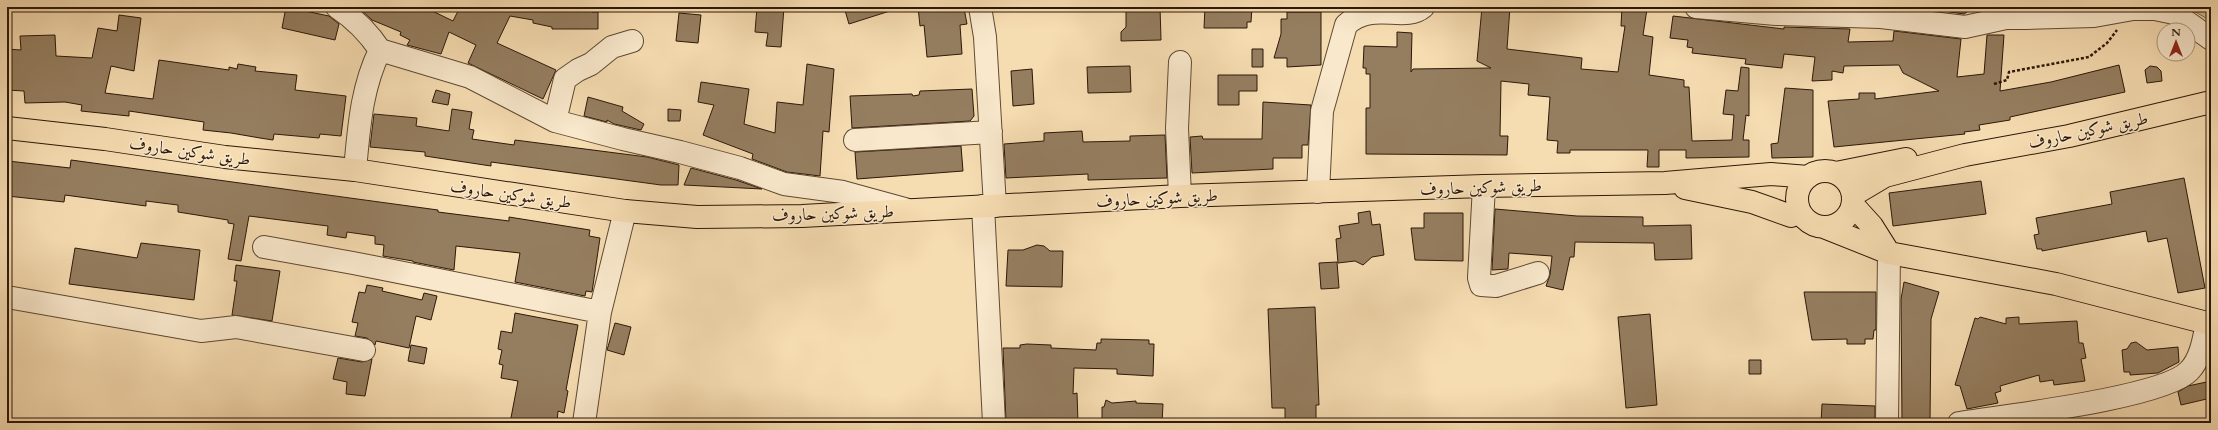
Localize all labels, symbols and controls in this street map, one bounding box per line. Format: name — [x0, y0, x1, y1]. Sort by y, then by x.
north arrow — [2156, 22, 2196, 62]
text: N — [2171, 25, 2181, 40]
street label: طريق شوكين حاروف — [2026, 107, 2150, 154]
street label: طريق شوكين حاروف — [128, 132, 252, 171]
street label: طريق شوكين حاروف — [1420, 174, 1542, 201]
street label: طريق شوكين حاروف — [449, 175, 573, 214]
street label: طريق شوكين حاروف — [1096, 184, 1218, 213]
street label: طريق شوكين حاروف — [772, 200, 894, 227]

